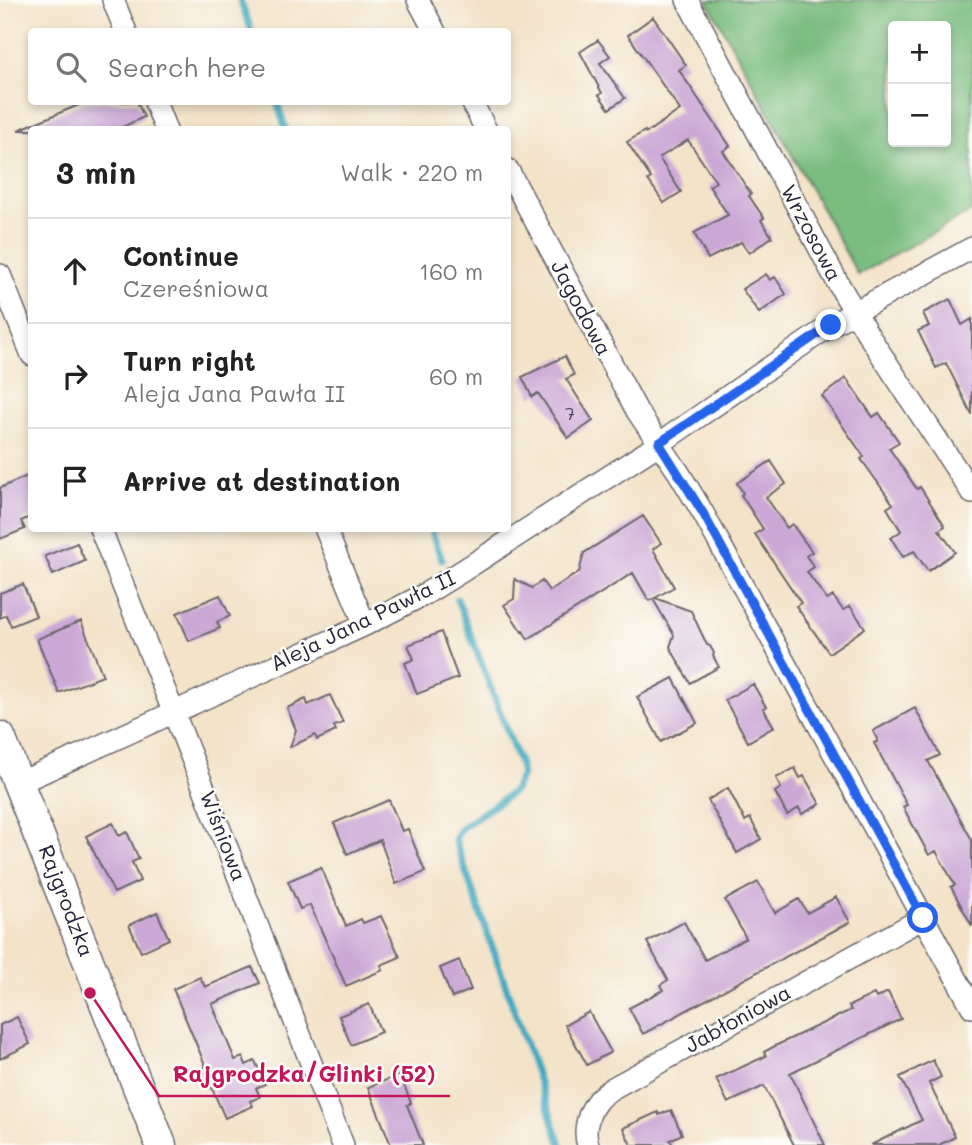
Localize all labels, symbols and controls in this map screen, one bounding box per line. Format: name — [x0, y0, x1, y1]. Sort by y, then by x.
map controls — [888, 21, 951, 147]
button: + — [888, 21, 951, 84]
search box — [28, 28, 511, 105]
icon: search — [52, 48, 90, 86]
text: Search here — [108, 50, 266, 84]
button: − — [888, 84, 951, 147]
text: 3 min — [56, 152, 136, 192]
text: Walk · 220 m — [340, 157, 483, 187]
street label: Wrzosowa — [776, 180, 849, 285]
text: Continue — [123, 239, 239, 273]
icon: ahead — [56, 252, 94, 290]
street label: Jagodowa — [546, 255, 619, 360]
text: 160 m — [419, 256, 483, 286]
text: Czereśniowa — [123, 273, 269, 303]
route end — [815, 309, 846, 340]
text: Turn right — [123, 344, 256, 378]
icon: right — [56, 357, 94, 395]
text: 60 m — [429, 361, 483, 391]
text: Aleja Jana Pawła II — [123, 378, 345, 408]
house number: 7 — [565, 401, 575, 425]
icon: arrive — [56, 462, 94, 500]
text: Arrive at destination — [123, 464, 400, 498]
street label: Aleja Jana Pawła II — [265, 563, 459, 676]
street label: Wiśniowa — [195, 786, 254, 885]
street label: Rajgrodzka — [34, 841, 101, 960]
route start — [907, 902, 938, 933]
street label: Jabłoniowa — [680, 978, 795, 1058]
callout: Rajgrodzka/Glinki (52) — [159, 1052, 450, 1096]
text: Rajgrodzka/Glinki (52) — [173, 1058, 435, 1088]

